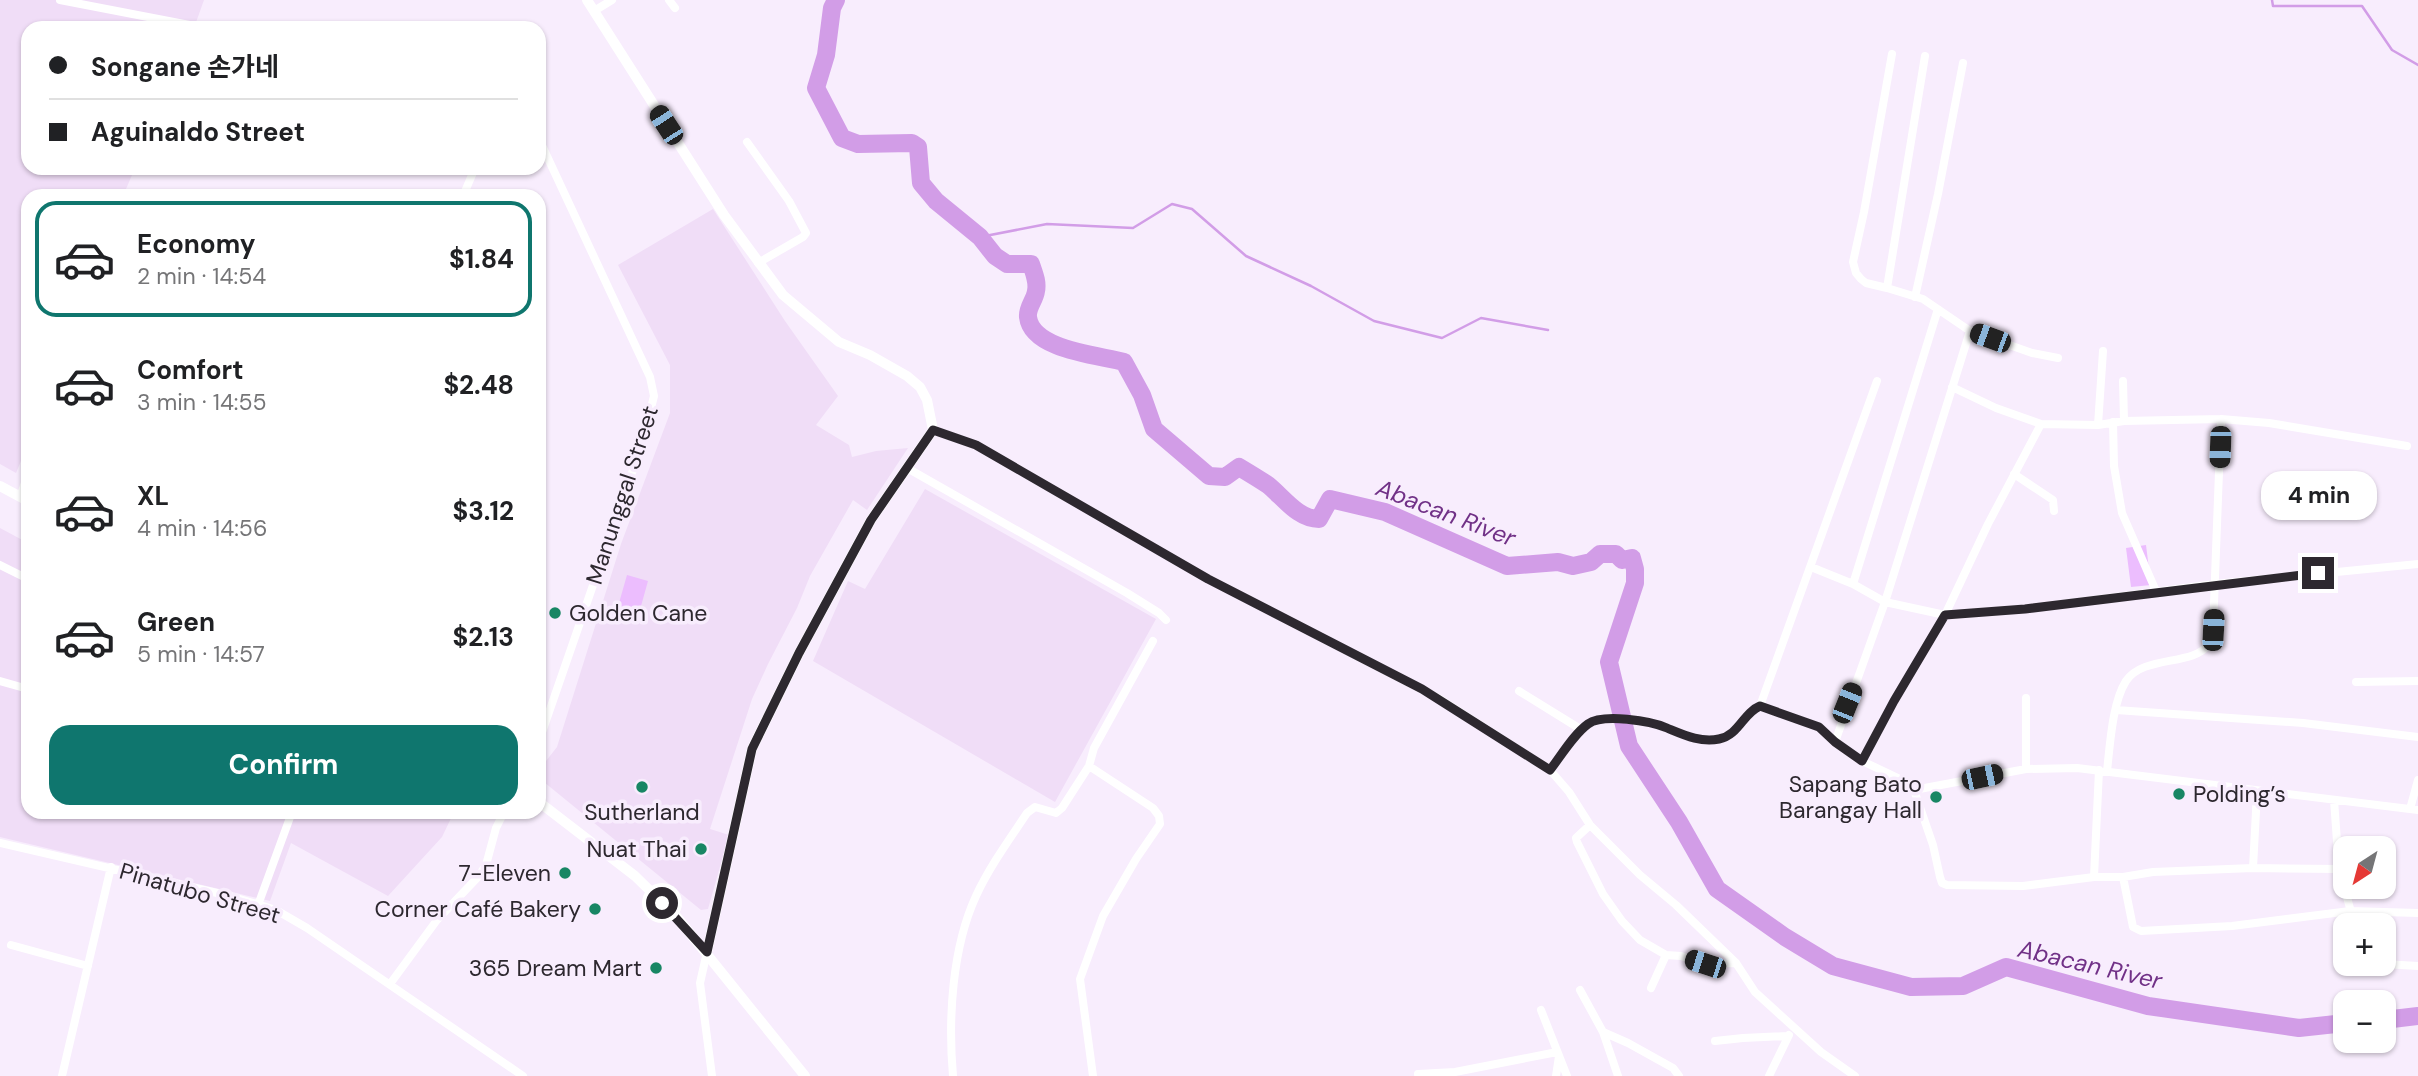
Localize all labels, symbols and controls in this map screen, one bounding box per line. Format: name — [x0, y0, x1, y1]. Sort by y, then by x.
text: Songane 손가네 — [91, 50, 279, 84]
car — [646, 102, 687, 148]
text: Aguinaldo Street — [91, 115, 305, 149]
text: Economy — [137, 227, 255, 261]
icon: car — [53, 228, 116, 291]
text: $1.84 — [449, 242, 514, 276]
text: 2 min · 14:54 — [137, 261, 266, 291]
car — [1967, 321, 2014, 355]
text: Comfort — [137, 353, 243, 387]
icon: car — [53, 354, 116, 417]
text: $2.48 — [443, 368, 514, 402]
text: 3 min · 14:55 — [137, 387, 267, 417]
street label: Manunggal Street — [579, 402, 665, 588]
car — [2209, 426, 2232, 468]
water label: Abacan River — [1371, 471, 1521, 554]
callout: 4 min — [2260, 472, 2376, 520]
text: XL — [137, 479, 169, 513]
icon: car — [53, 480, 116, 543]
text: 4 min — [2288, 480, 2350, 510]
text: $3.12 — [452, 494, 514, 528]
text: 4 min · 14:56 — [137, 513, 267, 543]
route end — [2302, 557, 2334, 589]
place label: Golden Cane — [569, 598, 707, 628]
text: Green — [137, 605, 215, 639]
marker: Golden Cane — [547, 605, 563, 621]
icon: car — [53, 606, 116, 669]
car — [2202, 608, 2225, 652]
text: $2.13 — [452, 620, 514, 654]
text: 5 min · 14:57 — [137, 639, 265, 669]
car — [1830, 680, 1865, 726]
button: Confirm — [49, 725, 518, 805]
car — [1960, 762, 2005, 792]
place label: Sapang Bato Barangay Hall — [1779, 769, 1922, 825]
marker: Sutherland — [634, 779, 650, 795]
place label: Polding’s — [2193, 779, 2286, 809]
marker: Polding’s — [2171, 786, 2187, 802]
marker: Sapang Bato Barangay Hall — [1928, 789, 1944, 805]
place label: Sutherland — [584, 797, 700, 827]
place label: Nuat Thai — [586, 834, 687, 864]
north arrow — [2333, 836, 2396, 900]
map controls — [2333, 836, 2396, 1053]
marker: Nuat Thai — [693, 841, 709, 857]
street label: Pinatubo Street — [116, 856, 284, 930]
place label: 7-Eleven — [459, 858, 551, 888]
marker: 7-Eleven — [557, 865, 573, 881]
route start — [646, 887, 678, 919]
place label: Corner Café Bakery — [374, 894, 581, 924]
marker: Corner Café Bakery — [587, 901, 603, 917]
button: + — [2333, 913, 2396, 976]
water label: Abacan River — [2014, 933, 2166, 996]
car — [1682, 948, 1729, 980]
place label: 365 Dream Mart — [469, 953, 642, 983]
marker: 365 Dream Mart — [648, 960, 664, 976]
button: − — [2333, 990, 2396, 1053]

